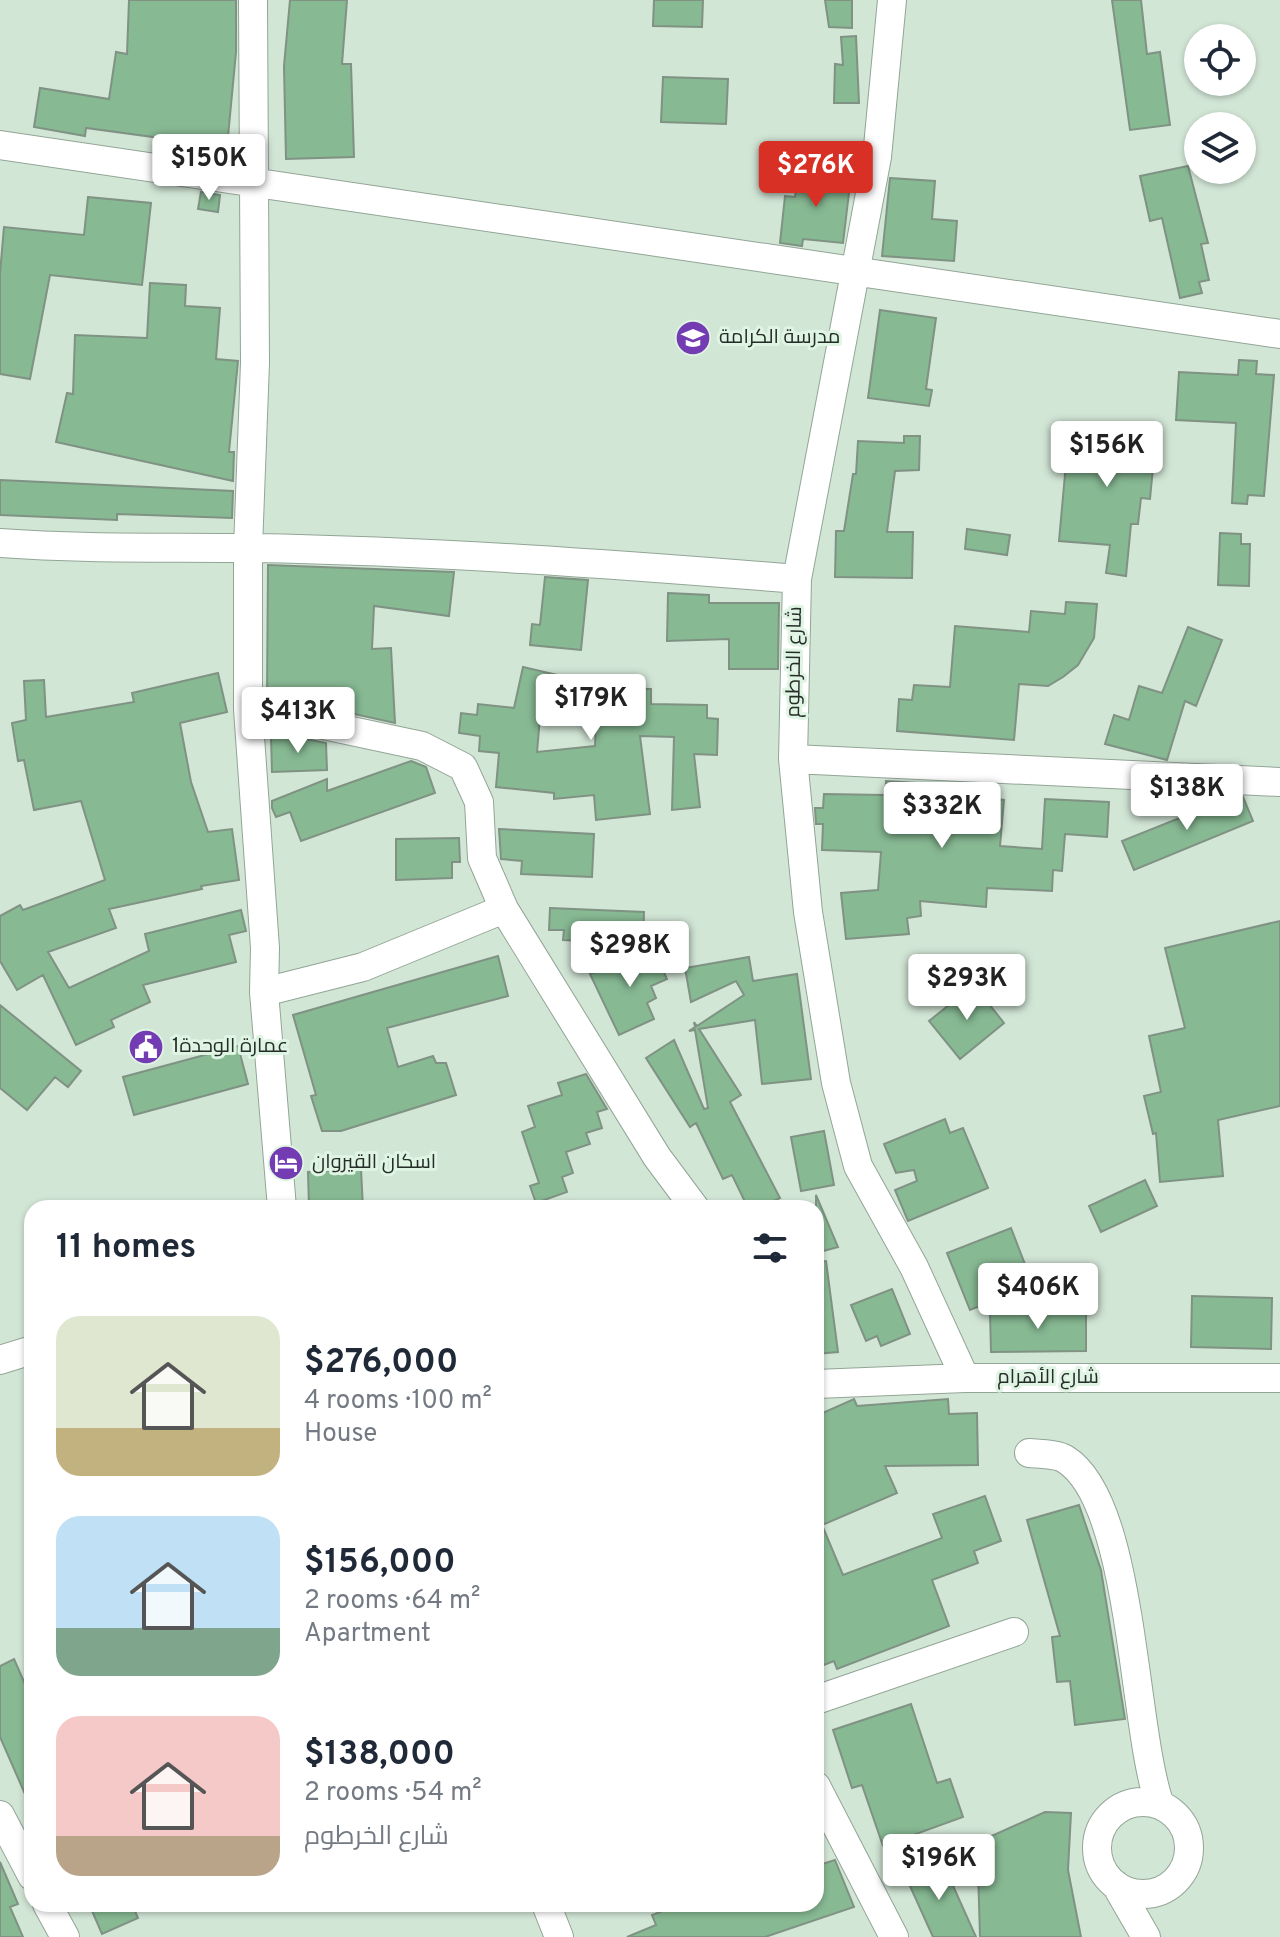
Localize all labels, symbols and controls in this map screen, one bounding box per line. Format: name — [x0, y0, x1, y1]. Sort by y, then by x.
map controls — [1184, 24, 1256, 184]
button: locate — [1184, 24, 1256, 96]
button: layers — [1184, 112, 1256, 184]
pin: $150K — [153, 134, 265, 202]
pin: $276K — [760, 141, 872, 209]
text: $150K — [170, 143, 248, 176]
text: $276K — [777, 150, 855, 183]
school or university icon: مدرسة الكرامة — [674, 319, 712, 357]
place label: مدرسة الكرامة — [719, 325, 840, 351]
pin: $156K — [1051, 421, 1163, 489]
text: $156K — [1069, 430, 1145, 463]
street label: شارع الخرطوم — [781, 606, 809, 718]
pin: $179K — [535, 674, 647, 742]
text: $179K — [554, 683, 628, 716]
pin: $413K — [242, 687, 354, 755]
text: $413K — [260, 696, 336, 729]
pin: $138K — [1131, 764, 1243, 832]
text: $138K — [1149, 773, 1225, 806]
pin: $332K — [886, 782, 998, 850]
text: $332K — [902, 791, 982, 824]
pin: $298K — [574, 921, 686, 989]
text: $298K — [589, 930, 671, 963]
pin: $293K — [911, 954, 1023, 1022]
text: $293K — [926, 963, 1008, 996]
public building icon: عمارة الوحدة1 — [127, 1028, 165, 1066]
place label: عمارة الوحدة1 — [172, 1034, 288, 1060]
hotel icon: اسكان القيروان — [267, 1144, 305, 1182]
place label: اسكان القيروان — [312, 1150, 436, 1176]
icon: filters — [748, 1226, 792, 1270]
text: 11 homes — [56, 1227, 196, 1270]
pin: $406K — [982, 1263, 1094, 1331]
text: $406K — [996, 1272, 1080, 1305]
text: $276,000 — [304, 1342, 458, 1385]
icon: home — [120, 1348, 216, 1444]
street label: شارع الأهرام — [997, 1365, 1099, 1391]
text: 4 rooms · 100 m² — [304, 1385, 492, 1418]
text: House — [304, 1418, 377, 1451]
text: $156,000 — [304, 1542, 456, 1585]
icon: home — [120, 1548, 216, 1644]
text: 2 rooms · 64 m² — [304, 1585, 480, 1618]
text: Apartment — [304, 1618, 431, 1651]
text: $138,000 — [304, 1734, 455, 1777]
icon: home — [120, 1748, 216, 1844]
text: 2 rooms · 54 m² — [304, 1777, 482, 1810]
text: شارع الخرطوم — [304, 1821, 449, 1854]
pin: $196K — [883, 1834, 995, 1902]
text: $196K — [901, 1843, 977, 1876]

